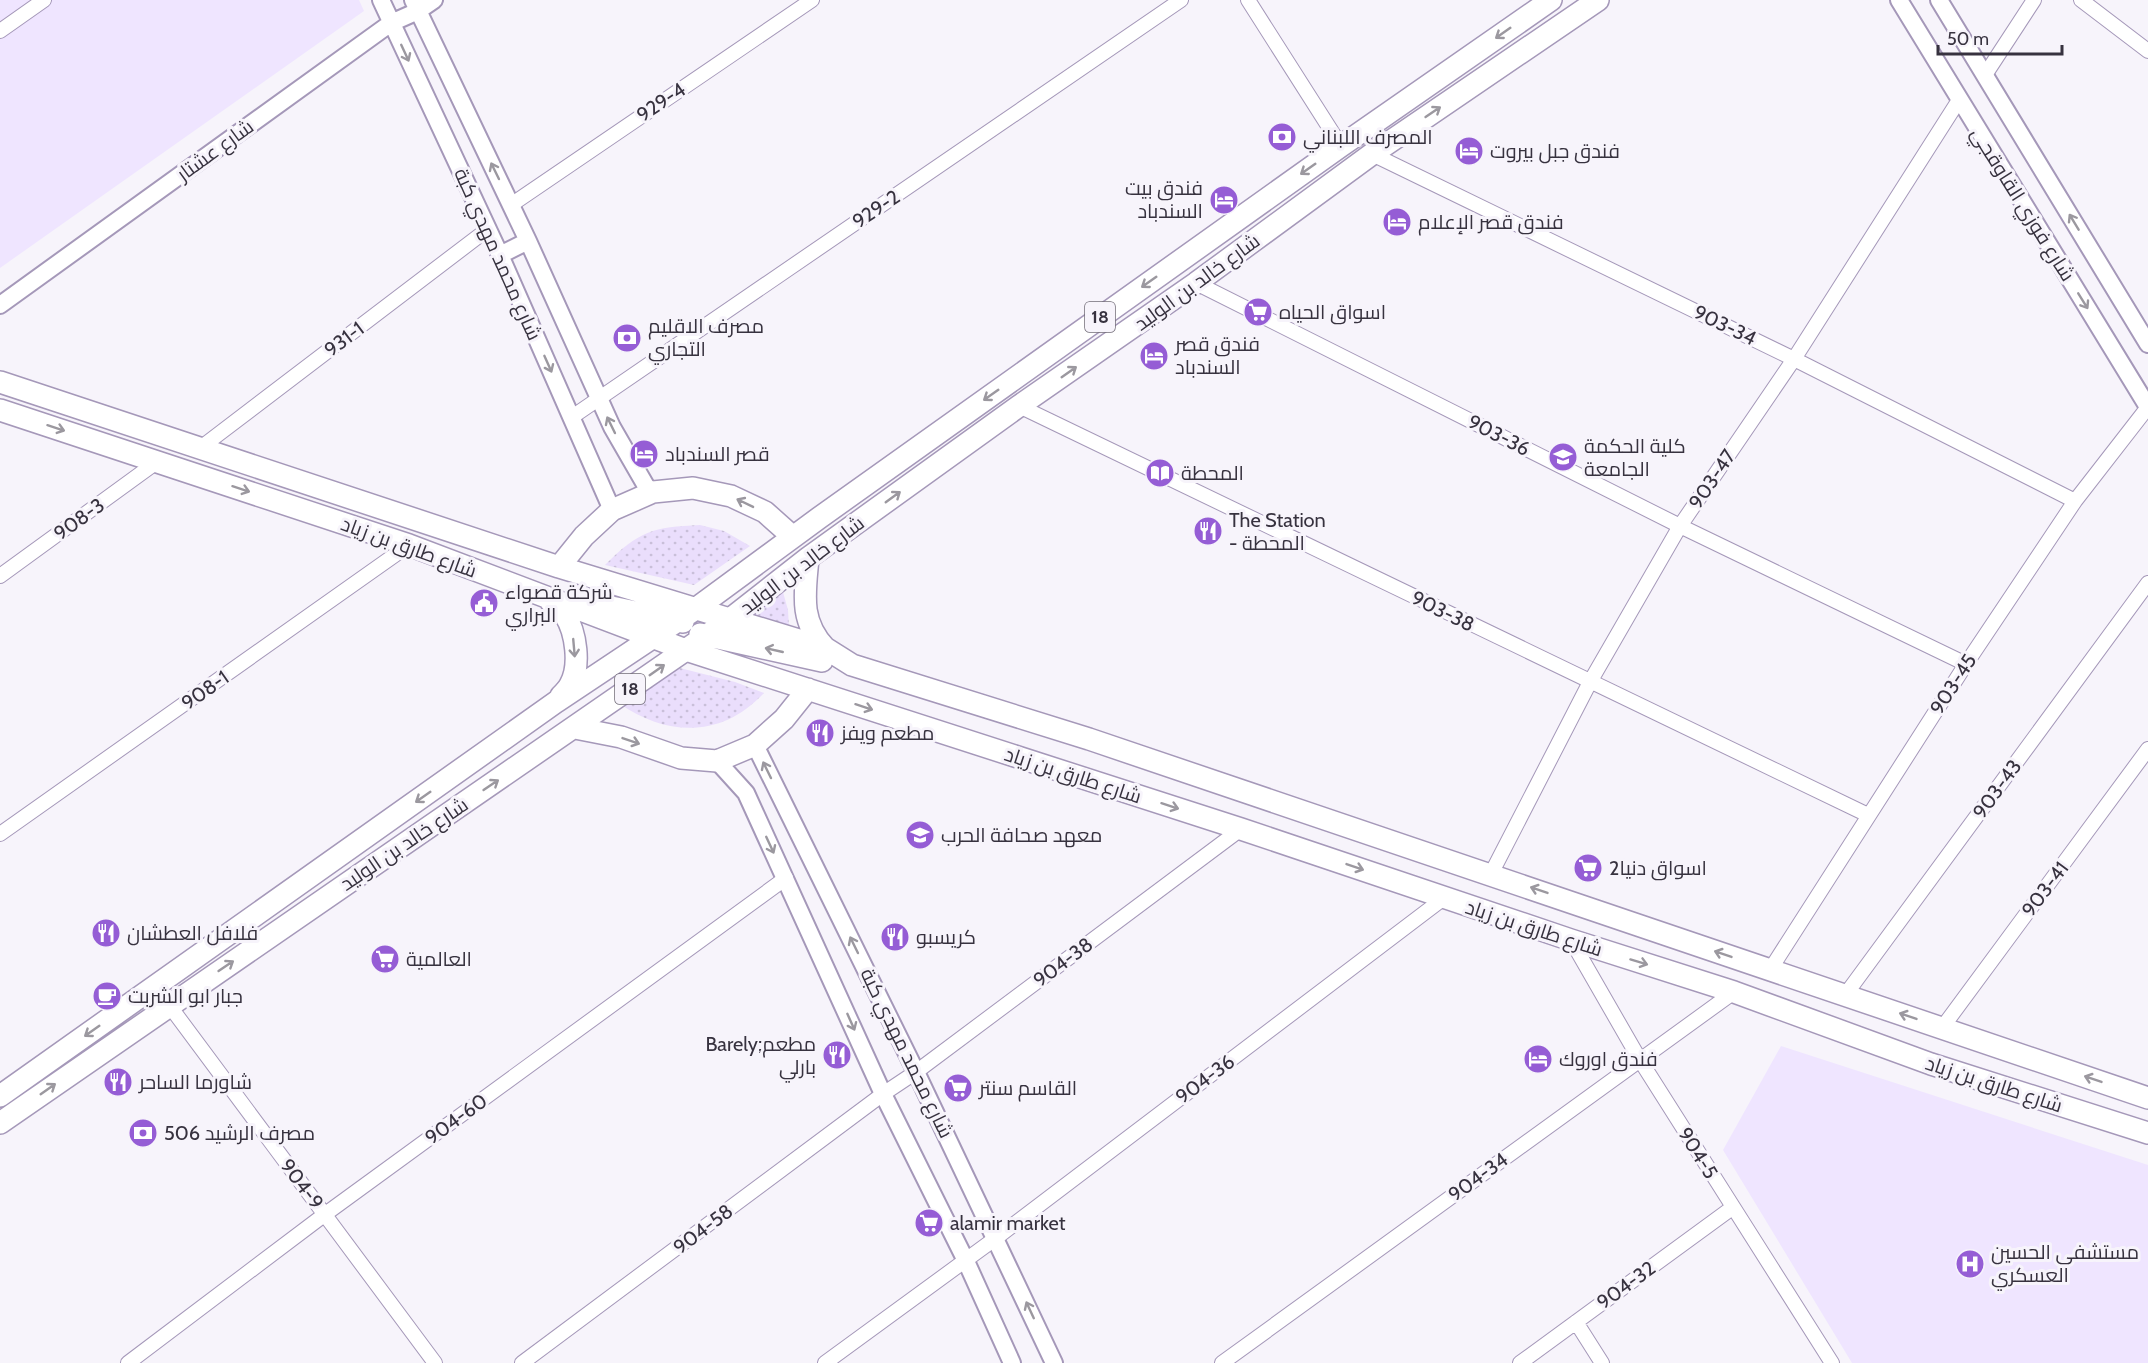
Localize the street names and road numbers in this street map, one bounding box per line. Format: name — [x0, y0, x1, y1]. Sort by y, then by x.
street label: 929-4 — [632, 77, 690, 127]
street label: شارع عشتار — [171, 114, 259, 188]
street label: شارع فوزي القاوقجي — [1963, 123, 2080, 288]
street label: شارع محمد مهدي كبة — [446, 164, 547, 345]
street label: 929-2 — [848, 185, 904, 233]
street label: شارع خالد بن الوليد — [1130, 228, 1266, 337]
street label: 903-34 — [1690, 300, 1761, 351]
road number: 18 — [1085, 302, 1115, 332]
street label: 931-1 — [319, 316, 369, 362]
street label: 903-36 — [1464, 409, 1534, 461]
street label: 903-47 — [1684, 445, 1740, 513]
street label: 908-3 — [49, 493, 109, 545]
street label: شارع خالد بن الوليد — [735, 510, 870, 621]
street label: شارع طارق بن زياد — [337, 511, 480, 585]
street label: 903-38 — [1407, 585, 1479, 637]
street label: 903-45 — [1925, 649, 1981, 719]
street label: 908-1 — [177, 665, 233, 715]
road number: 18 — [615, 674, 645, 704]
street label: شارع طارق بن زياد — [1001, 742, 1145, 810]
street label: 903-43 — [1968, 755, 2026, 823]
street label: شارع خالد بن الوليد — [335, 792, 474, 897]
street label: 903-41 — [2017, 857, 2073, 921]
street label: شارع طارق بن زياد — [1462, 895, 1606, 963]
street label: 904-38 — [1029, 932, 1097, 992]
street label: شارع محمد مهدي كبة — [852, 964, 959, 1144]
street label: 904-36 — [1171, 1049, 1239, 1109]
street label: شارع طارق بن زياد — [1922, 1051, 2066, 1119]
street label: 904-60 — [420, 1089, 492, 1149]
street label: 904-5 — [1673, 1123, 1723, 1183]
street label: 904-34 — [1444, 1147, 1513, 1207]
street label: 904-9 — [275, 1154, 329, 1214]
street label: 904-58 — [668, 1199, 738, 1259]
street label: 904-32 — [1592, 1256, 1660, 1314]

